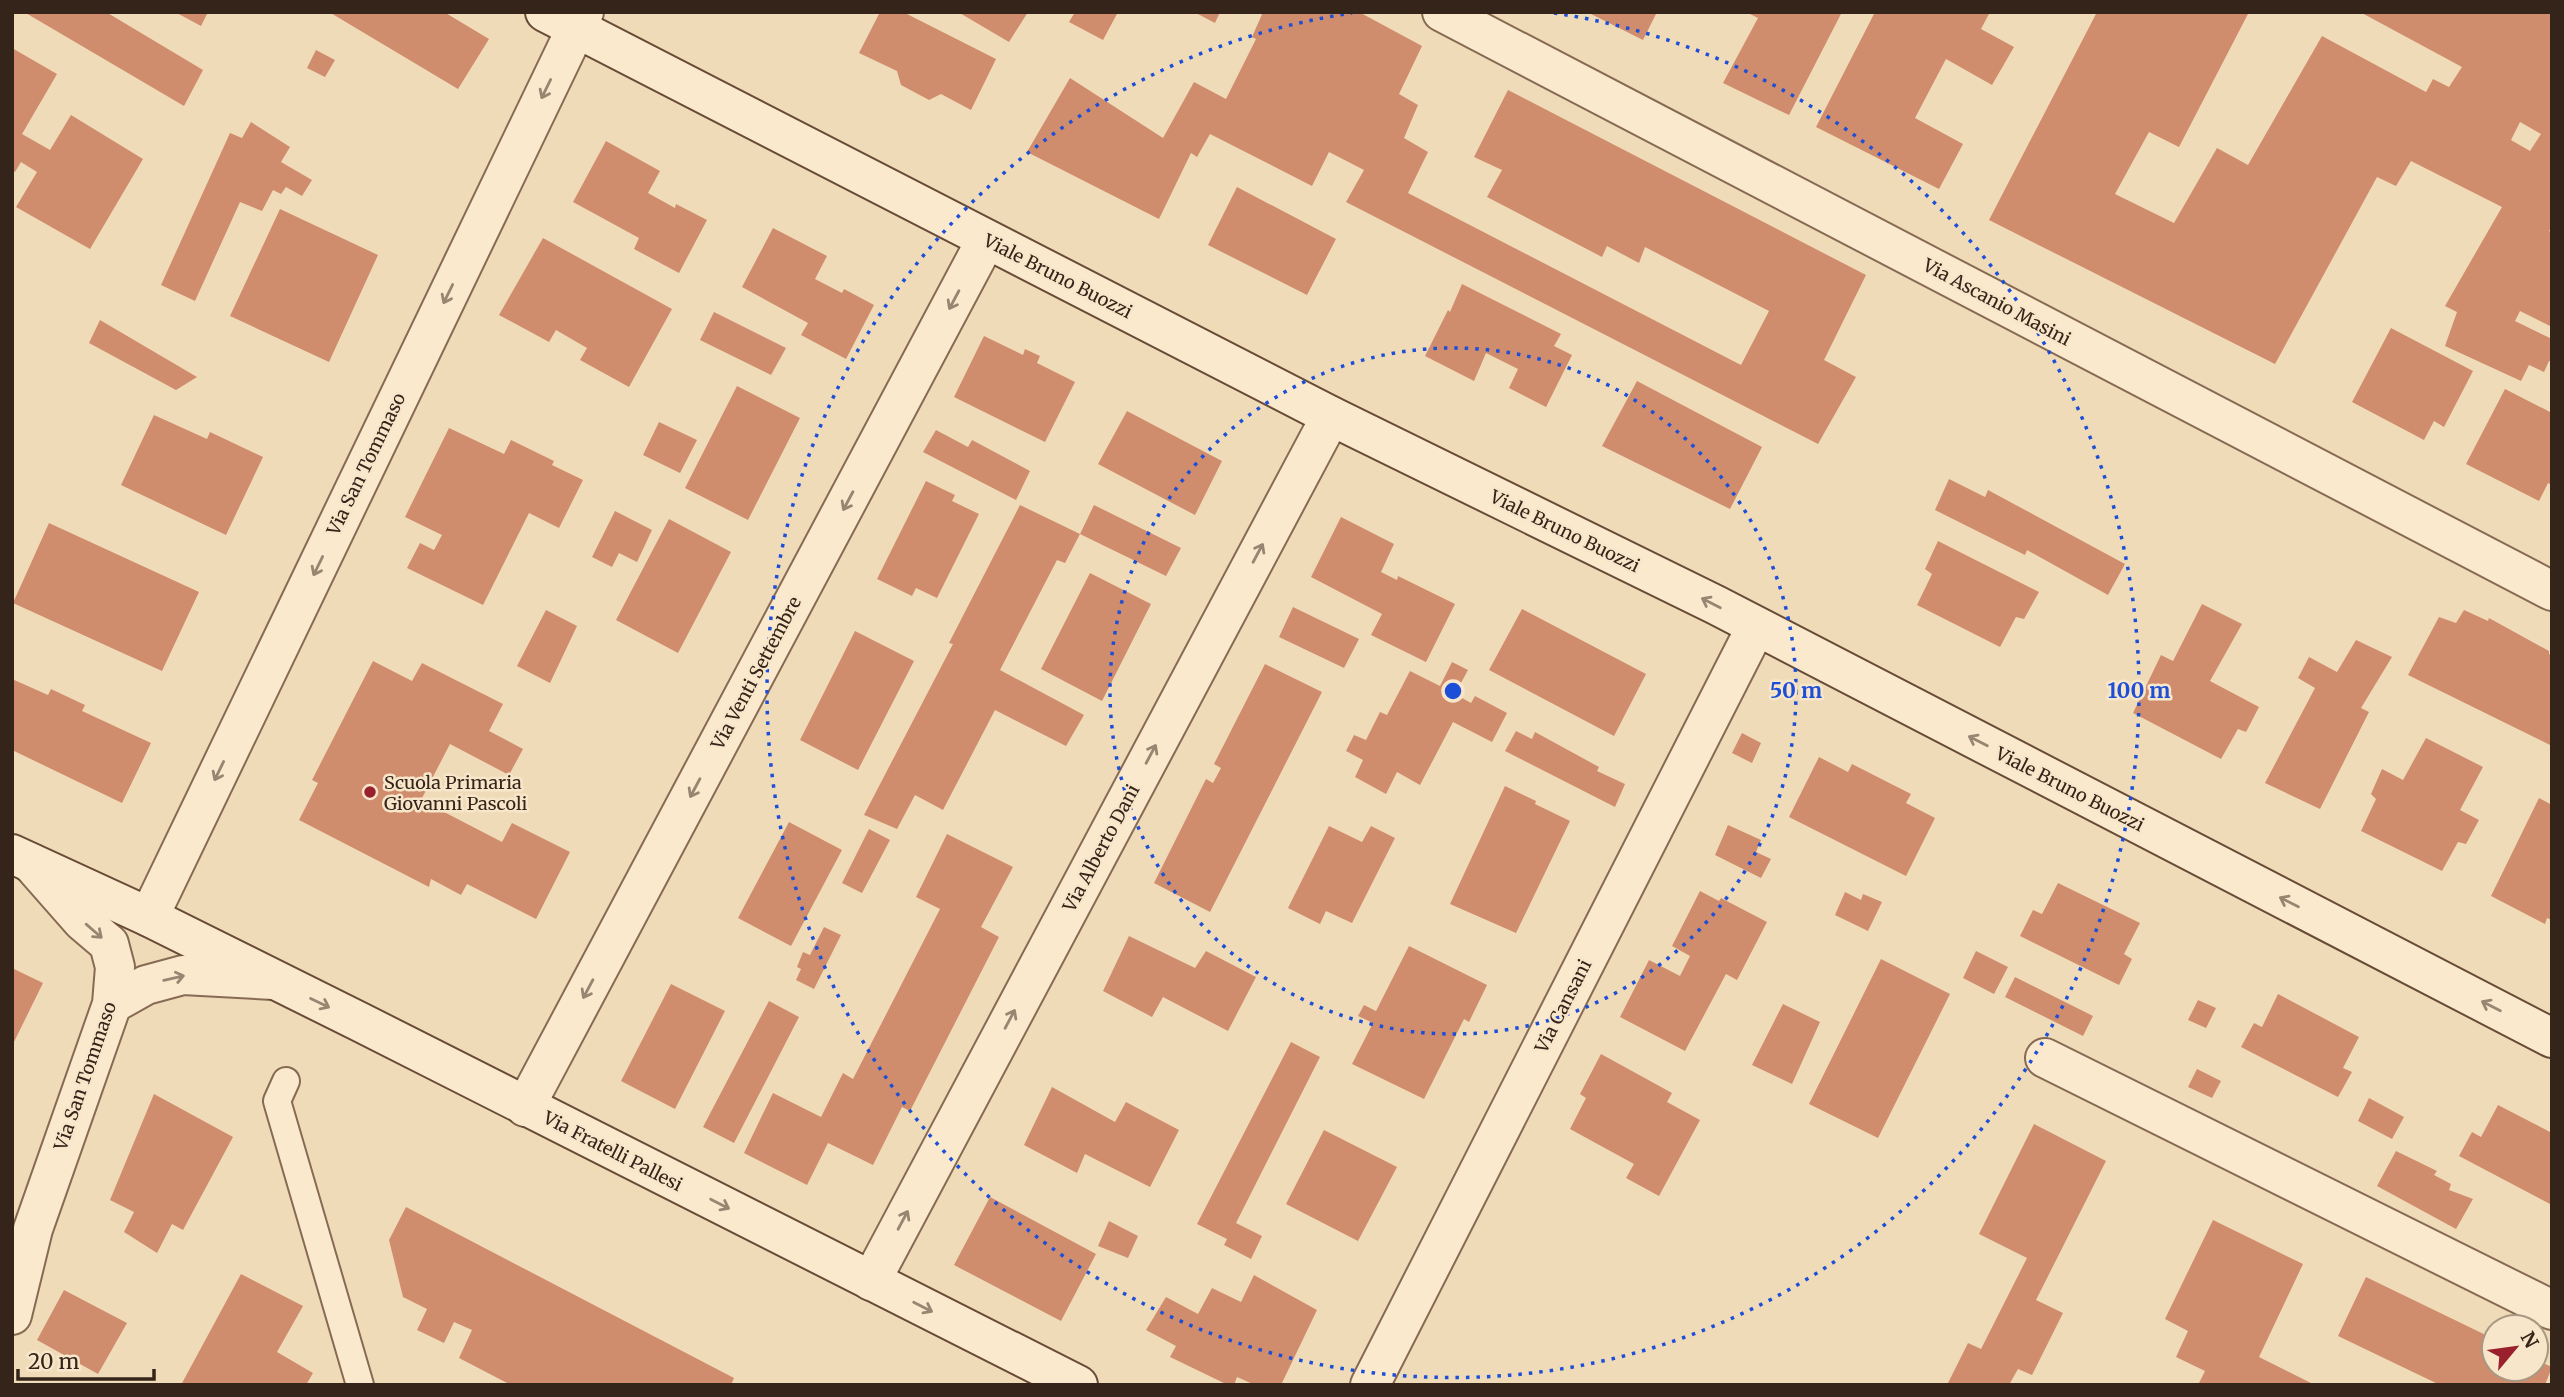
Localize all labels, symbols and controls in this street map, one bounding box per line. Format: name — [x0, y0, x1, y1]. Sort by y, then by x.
one-way arrow — [539, 78, 553, 99]
street label: Viale Bruno Buozzi — [979, 228, 1136, 323]
street label: Via Ascanio Masini — [1918, 253, 2075, 351]
one-way arrow — [440, 283, 454, 304]
one-way arrow — [947, 289, 961, 310]
street label: Via San Tommaso — [321, 389, 410, 540]
street label: Viale Bruno Buozzi — [1485, 484, 1644, 577]
one-way arrow — [840, 490, 854, 511]
one-way arrow — [1252, 543, 1265, 564]
one-way arrow — [310, 555, 324, 576]
street label: Via Venti Settembre — [705, 593, 806, 754]
one-way arrow — [1701, 595, 1722, 609]
text: 50 m — [1770, 677, 1822, 704]
text: 100 m — [2108, 677, 2170, 704]
centre of rings — [1441, 679, 1465, 703]
one-way arrow — [1968, 734, 1989, 748]
street label: Viale Bruno Buozzi — [1991, 741, 2148, 836]
one-way arrow — [1144, 744, 1158, 764]
one-way arrow — [212, 760, 226, 781]
place label: Scuola Primaria Giovanni Pascoli — [384, 771, 527, 815]
one-way arrow — [688, 777, 701, 798]
street label: Via Alberto Dani — [1057, 780, 1144, 917]
marker: Scuola Primaria Giovanni Pascoli — [362, 784, 378, 800]
one-way arrow — [2279, 895, 2300, 908]
one-way arrow — [85, 923, 103, 939]
street label: Via Cansani — [1529, 955, 1596, 1057]
one-way arrow — [162, 970, 185, 984]
one-way arrow — [581, 978, 594, 999]
one-way arrow — [309, 996, 330, 1010]
street label: Via San Tommaso — [48, 999, 121, 1154]
one-way arrow — [2481, 999, 2502, 1013]
one-way arrow — [1003, 1010, 1017, 1030]
street label: Via Fratelli Pallesi — [539, 1106, 687, 1196]
one-way arrow — [709, 1198, 729, 1212]
one-way arrow — [896, 1211, 910, 1231]
one-way arrow — [912, 1300, 933, 1314]
north arrow — [2480, 1313, 2550, 1383]
text: N — [2516, 1327, 2544, 1352]
scale bar — [18, 1338, 154, 1382]
text: 20 m — [28, 1348, 80, 1375]

